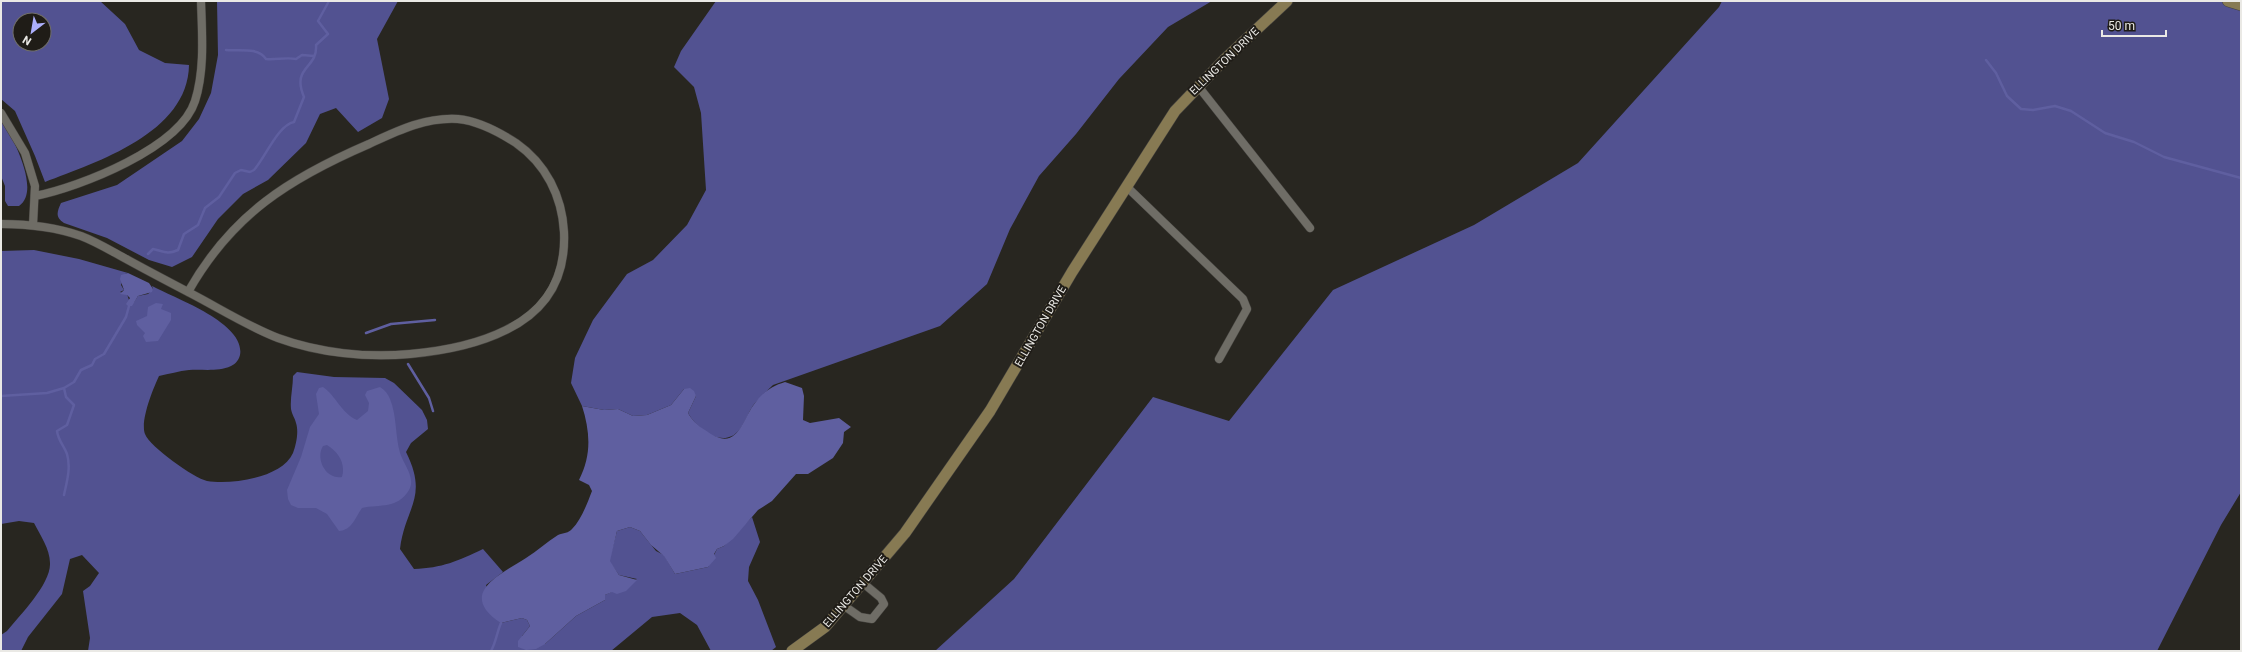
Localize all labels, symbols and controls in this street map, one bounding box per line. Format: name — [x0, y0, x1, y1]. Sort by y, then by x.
north arrow — [12, 12, 52, 52]
scale bar — [2102, 12, 2166, 38]
text: 50 m — [2108, 19, 2135, 33]
street label: ELLINGTON DRIVE — [1187, 25, 1262, 98]
text: N — [20, 32, 34, 48]
street label: ELLINGTON DRIVE — [1012, 283, 1069, 369]
street label: ELLINGTON DRIVE — [821, 553, 890, 630]

